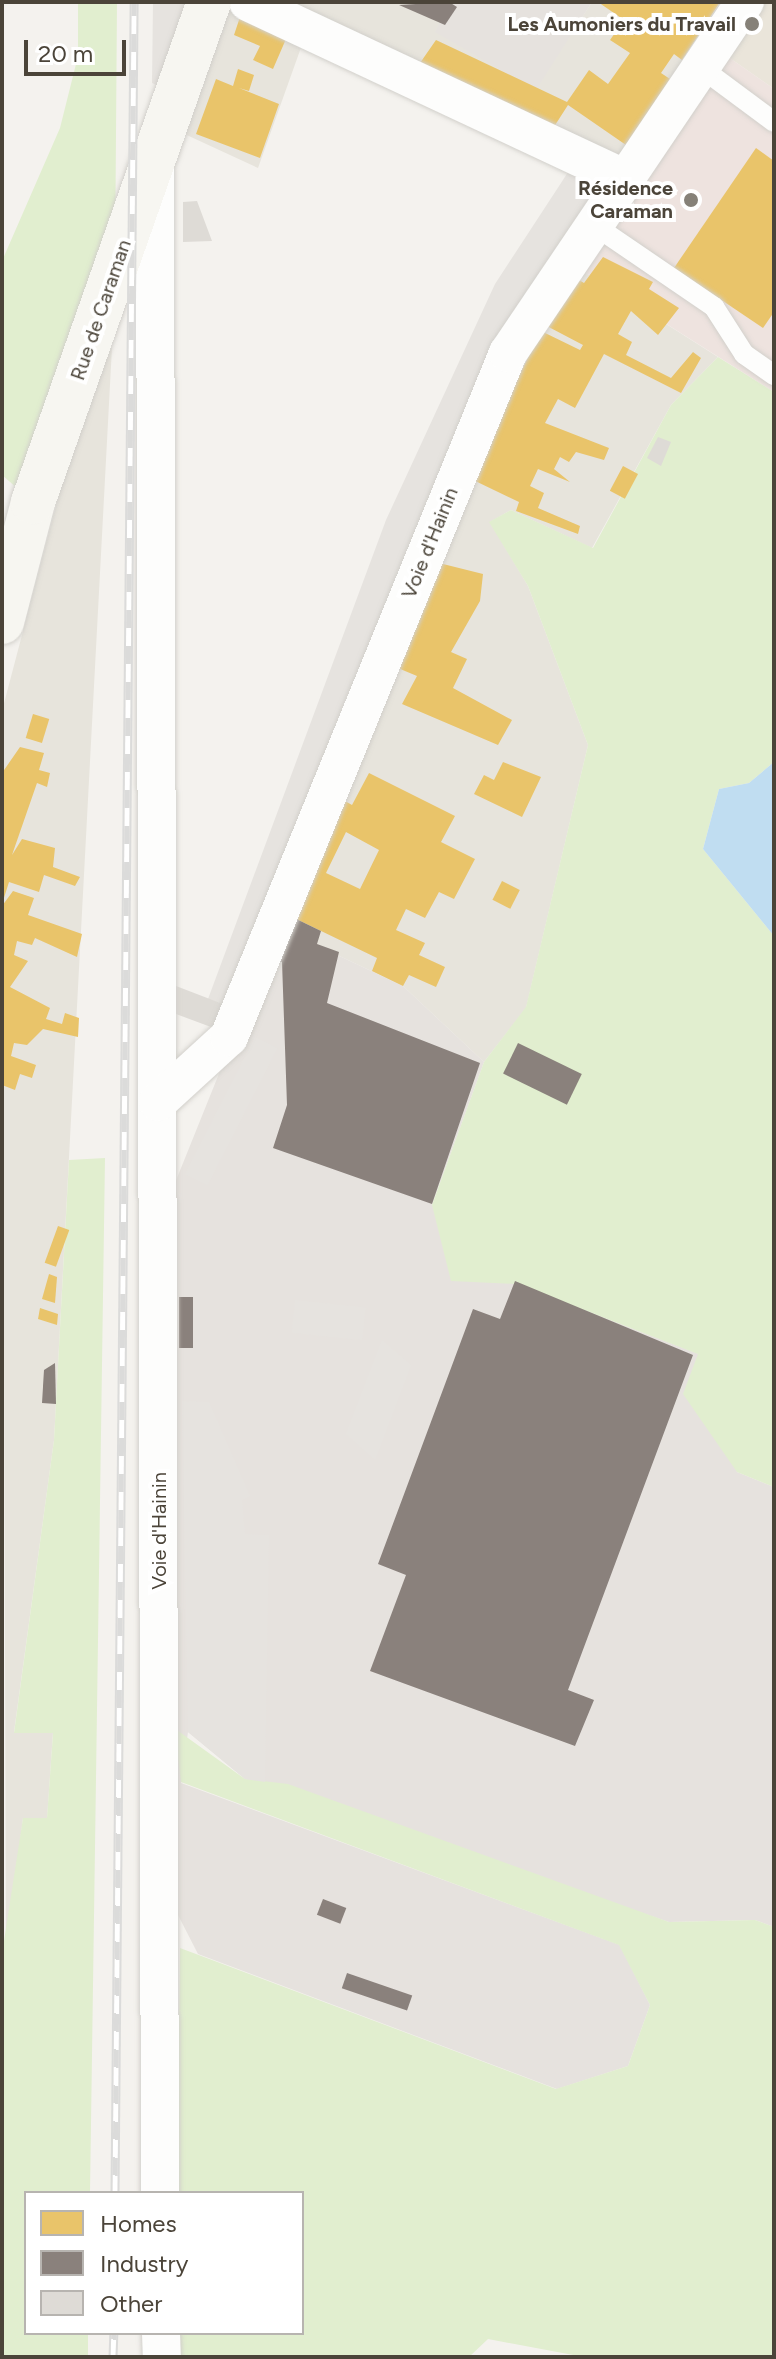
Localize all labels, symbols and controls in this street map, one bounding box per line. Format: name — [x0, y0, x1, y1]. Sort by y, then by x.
place label: Les Aumoniers du Travail — [508, 12, 736, 36]
marker: Les Aumoniers du Travail — [743, 15, 761, 33]
scale bar — [28, 24, 130, 74]
text: 20 m — [38, 39, 93, 68]
place label: Résidence Caraman — [578, 176, 673, 223]
marker: Résidence Caraman — [680, 189, 702, 211]
street label: Rue de Caraman — [66, 237, 136, 383]
street label: Voie d'Hainin — [397, 484, 463, 602]
street label: Voie d'Hainin — [147, 1472, 171, 1590]
legend — [24, 2191, 304, 2335]
text: Homes — [100, 2209, 177, 2238]
text: Industry — [100, 2249, 188, 2278]
text: Other — [100, 2289, 162, 2318]

